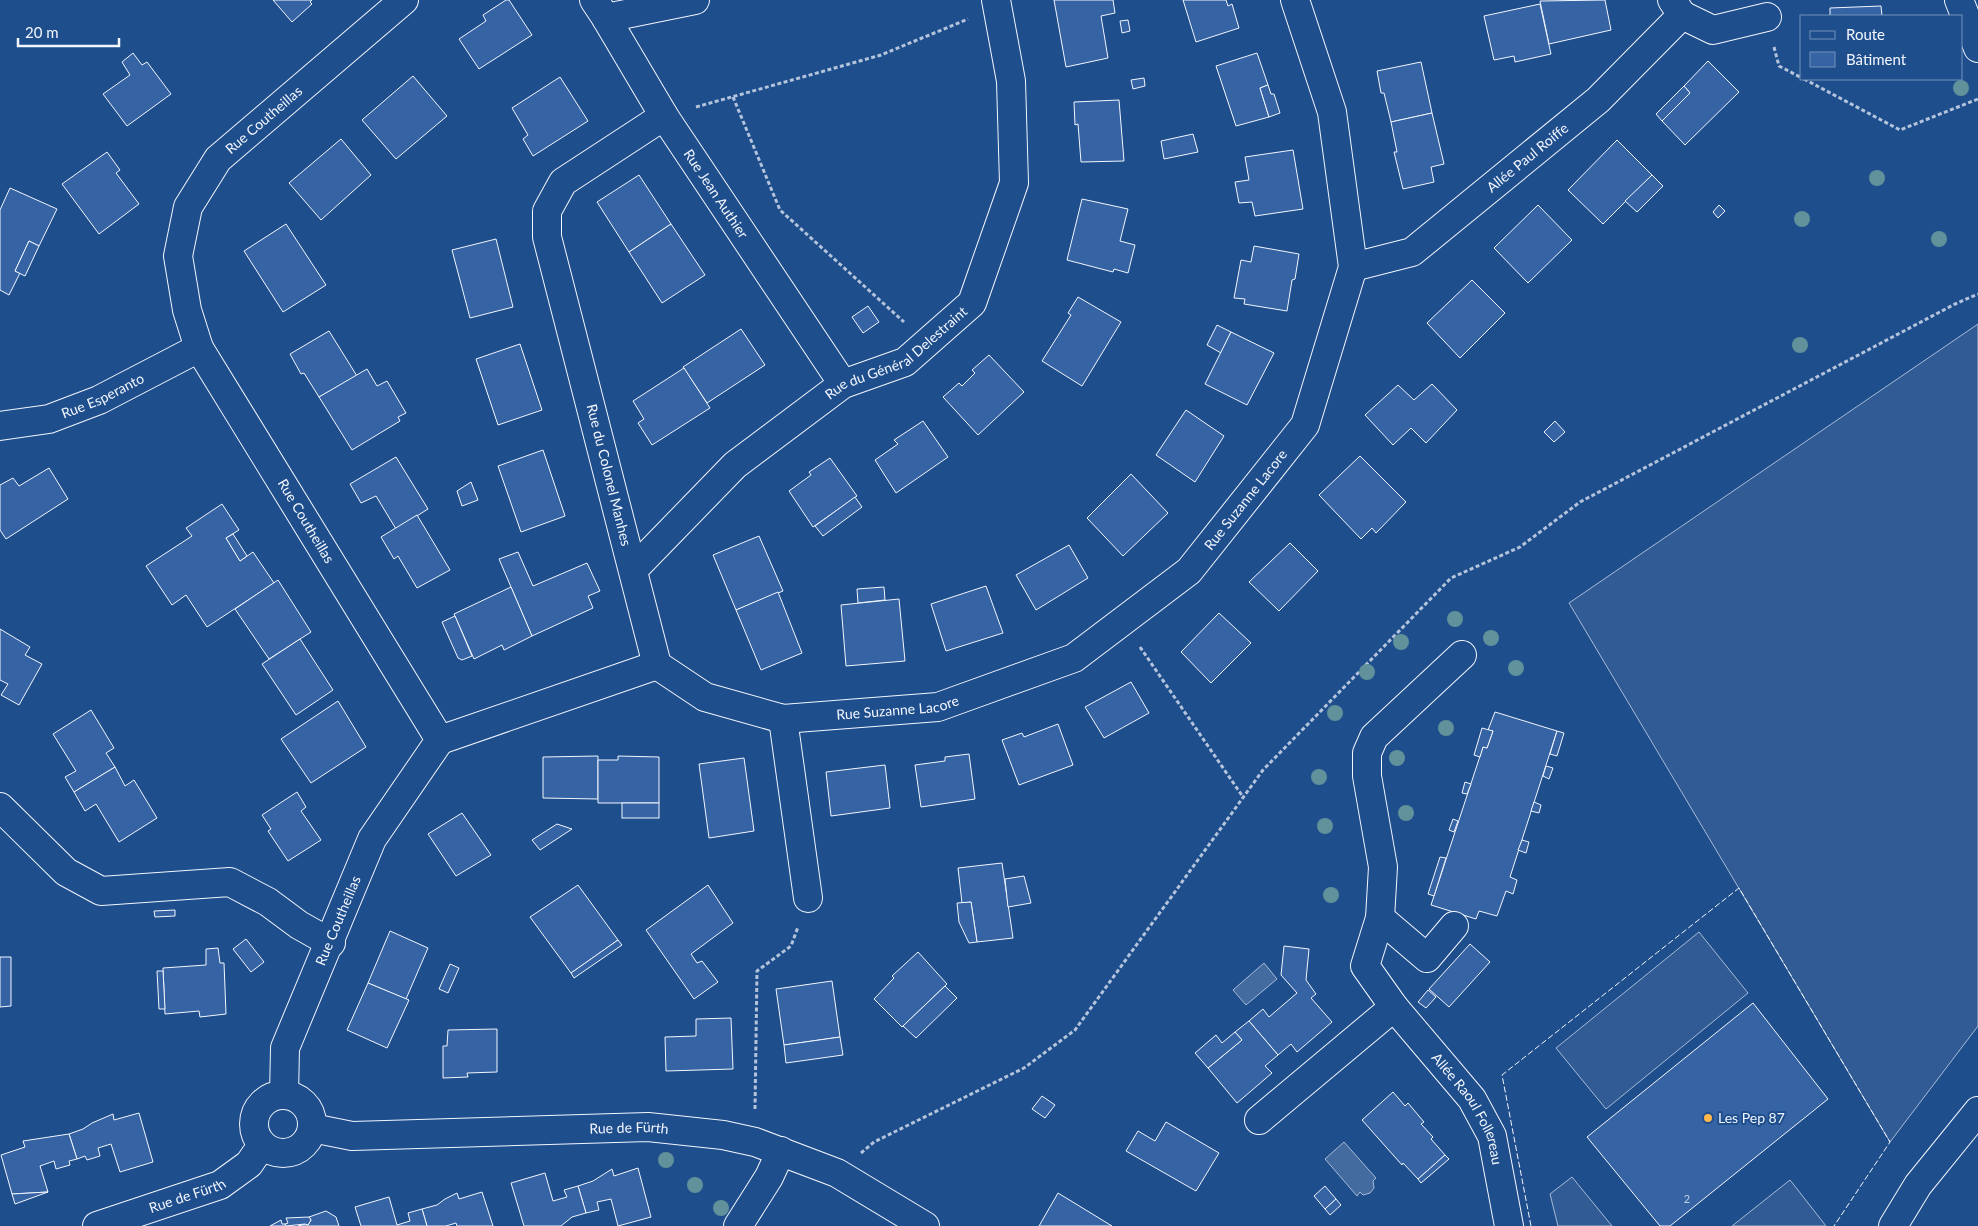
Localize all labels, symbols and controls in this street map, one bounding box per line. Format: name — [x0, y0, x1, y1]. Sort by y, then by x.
scale bar — [18, 15, 119, 47]
legend — [1800, 15, 1963, 80]
text: 20 m — [25, 23, 59, 41]
text: Route — [1846, 25, 1885, 43]
text: Bâtiment — [1846, 50, 1907, 68]
street label: Rue Coutheillas — [222, 82, 305, 157]
street label: Allée Paul Roiffe — [1483, 119, 1571, 196]
street label: Rue Jean Authier — [680, 146, 752, 241]
street label: Rue du Général Delestraint — [821, 302, 970, 403]
street label: Rue Esperanto — [59, 369, 147, 422]
street label: Rue du Colonel Manhes — [584, 402, 635, 548]
street label: Rue Suzanne Lacore — [1200, 446, 1290, 553]
street label: Rue Coutheillas — [275, 475, 338, 566]
street label: Rue Suzanne Lacore — [836, 691, 961, 723]
street label: Rue Coutheillas — [311, 873, 364, 968]
street label: Allée Raoul Follereau — [1428, 1049, 1506, 1166]
place label: Les Pep 87 — [1718, 1109, 1785, 1126]
marker: Les Pep 87 — [1702, 1112, 1714, 1124]
street label: Rue de Fürth — [589, 1118, 670, 1137]
street label: Rue de Fürth — [147, 1175, 229, 1216]
house number: 2 — [1684, 1192, 1690, 1205]

